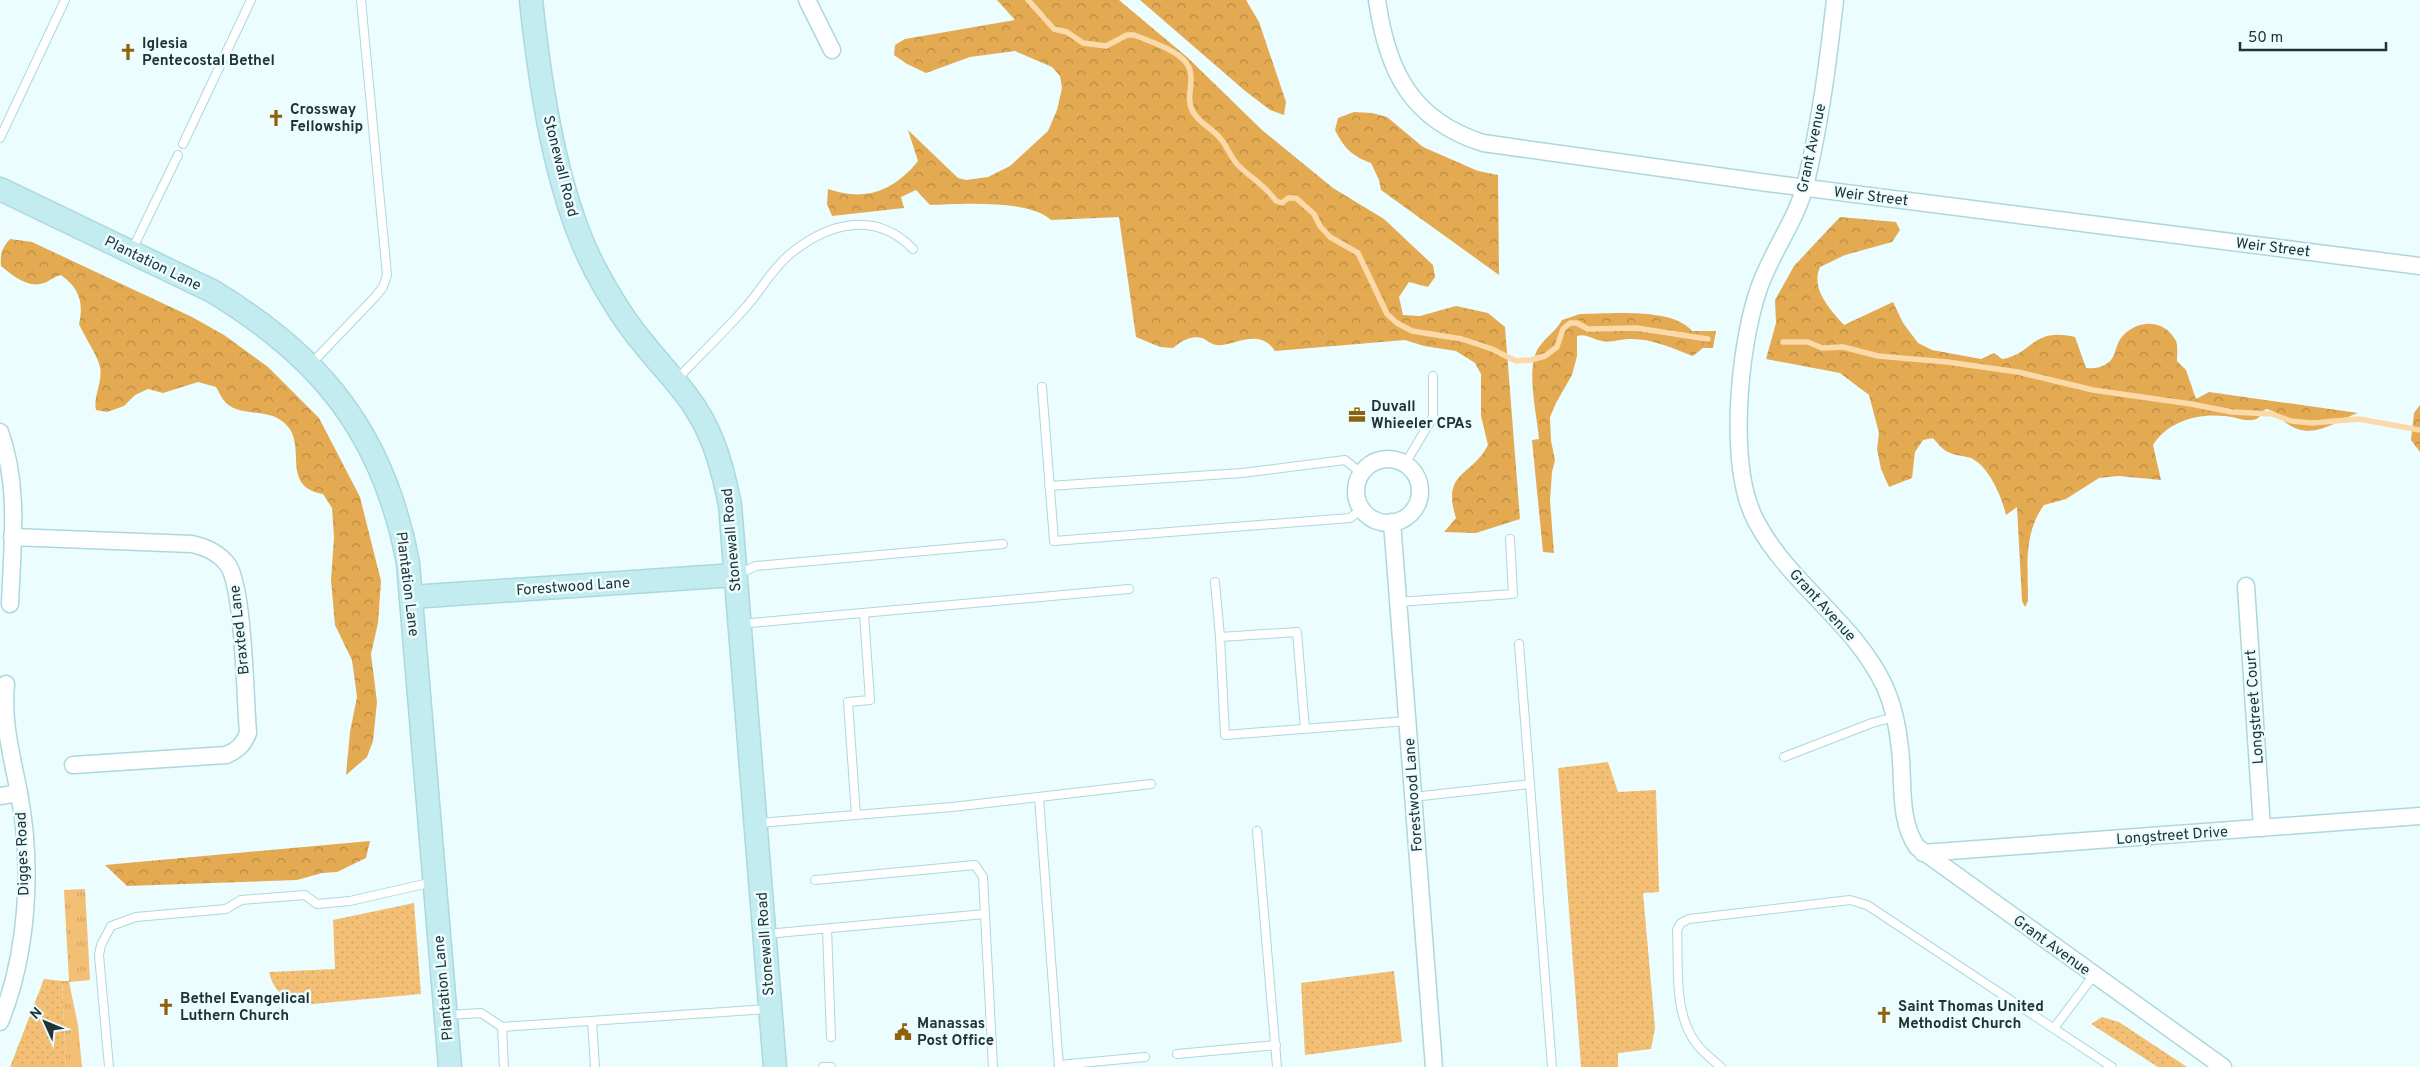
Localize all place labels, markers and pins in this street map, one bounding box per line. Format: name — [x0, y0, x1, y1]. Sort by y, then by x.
place label: Iglesia Pentecostal Bethel — [142, 35, 275, 71]
church icon: Iglesia Pentecostal Bethel — [118, 42, 138, 62]
place label: Crossway Fellowship — [290, 101, 363, 137]
church icon: Crossway Fellowship — [266, 108, 286, 128]
place label: Duvall Whieeler CPAs — [1371, 398, 1472, 434]
office icon: Duvall Whieeler CPAs — [1347, 405, 1367, 425]
place label: Bethel Evangelical Luthern Church — [180, 990, 310, 1026]
church icon: Bethel Evangelical Luthern Church — [156, 997, 176, 1017]
place label: Saint Thomas United Methodist Church — [1898, 998, 2044, 1034]
church icon: Saint Thomas United Methodist Church — [1874, 1005, 1894, 1025]
place label: Manassas Post Office — [917, 1015, 994, 1051]
public building icon: Manassas Post Office — [893, 1022, 913, 1042]

